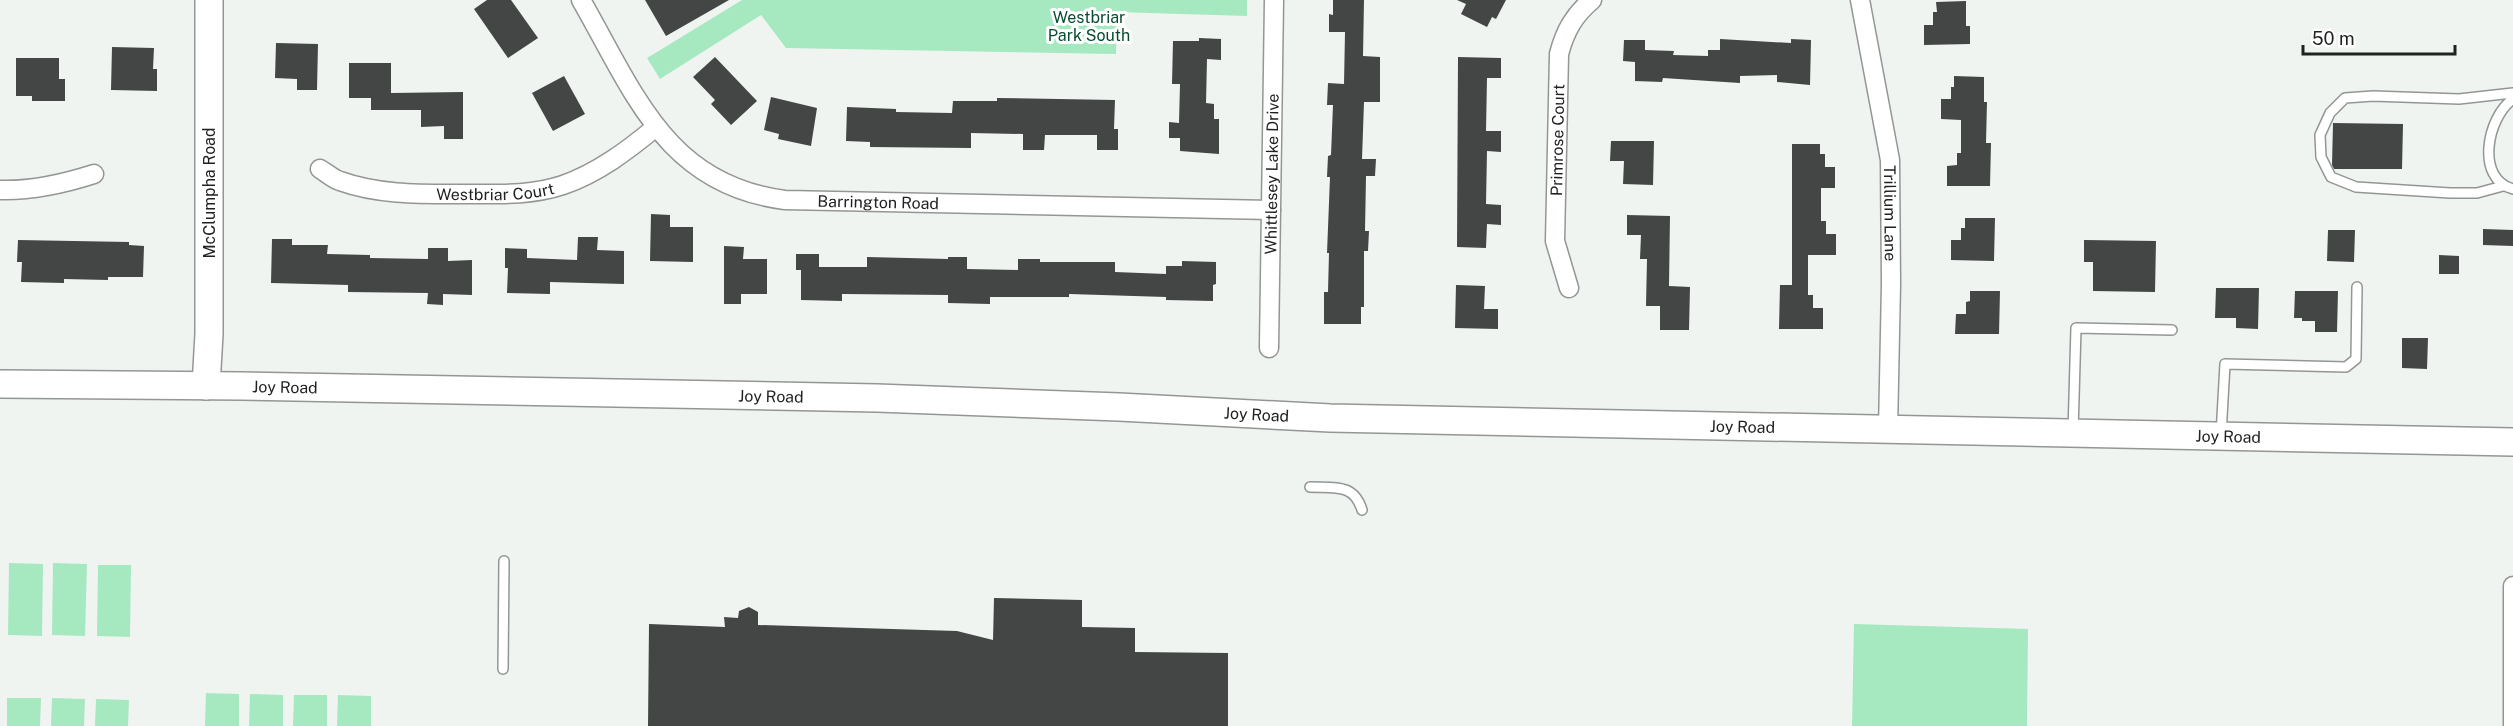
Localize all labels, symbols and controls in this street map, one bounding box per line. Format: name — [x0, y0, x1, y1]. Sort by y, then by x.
park label: Westbriar Park South — [1048, 8, 1130, 45]
scale bar — [2303, 18, 2454, 56]
text: 50 m — [2312, 28, 2355, 49]
street label: Primrose Court — [1546, 84, 1568, 196]
street label: Whittlesey Lake Drive — [1261, 94, 1282, 255]
street label: McClumpha Road — [200, 128, 219, 258]
street label: Trillium Lane — [1881, 165, 1900, 261]
street label: Westbriar Court — [436, 179, 556, 204]
street label: Barrington Road — [817, 191, 939, 213]
street label: Joy Road — [252, 377, 318, 397]
street label: Joy Road — [738, 386, 804, 406]
street label: Joy Road — [1223, 403, 1290, 425]
street label: Joy Road — [1709, 416, 1775, 437]
street label: Joy Road — [2195, 426, 2261, 446]

